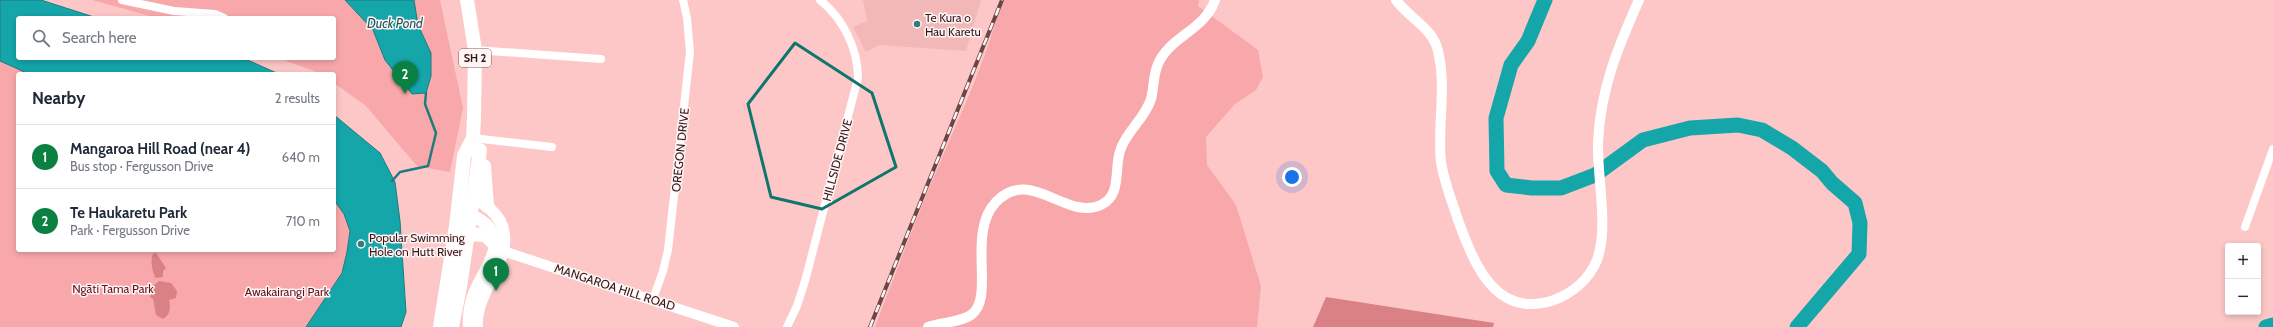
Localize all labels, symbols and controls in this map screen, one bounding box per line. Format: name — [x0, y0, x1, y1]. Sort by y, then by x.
place label: Te Kura o Hau Karetu — [925, 10, 981, 39]
water label: Duck Pond — [367, 15, 423, 31]
search box — [16, 16, 336, 60]
marker: Te Kura o Hau Karetu — [912, 19, 922, 29]
icon: search — [30, 27, 52, 49]
text: Search here — [62, 29, 137, 47]
road number: SH 2 — [459, 49, 491, 67]
pin: 2 — [392, 61, 418, 94]
text: Nearby — [32, 88, 85, 108]
text: 2 results — [275, 90, 320, 106]
street label: OREGON DRIVE — [668, 107, 692, 193]
street label: HILLSIDE DRIVE — [819, 117, 855, 203]
text: Mangaroa Hill Road (near 4) — [70, 140, 250, 158]
text: 1 — [43, 149, 47, 165]
text: 640 m — [282, 149, 320, 165]
text: Bus stop · Fergusson Drive — [70, 158, 213, 174]
your location — [1282, 167, 1302, 187]
text: Te Haukaretu Park — [70, 204, 187, 222]
text: 2 — [42, 213, 48, 229]
text: 710 m — [286, 213, 320, 229]
text: Park · Fergusson Drive — [70, 222, 190, 238]
place label: Popular Swimming Hole on Hutt River — [369, 230, 466, 259]
marker: Popular Swimming Hole on Hutt River — [356, 239, 366, 249]
map controls — [2225, 243, 2261, 315]
button: + — [2225, 243, 2261, 279]
pin: 1 — [483, 258, 509, 291]
street label: MANGAROA HILL ROAD — [553, 260, 678, 314]
button: − — [2225, 279, 2261, 315]
park label: Ngāti Tama Park — [72, 281, 154, 296]
park label: Awakairangi Park — [245, 284, 330, 299]

